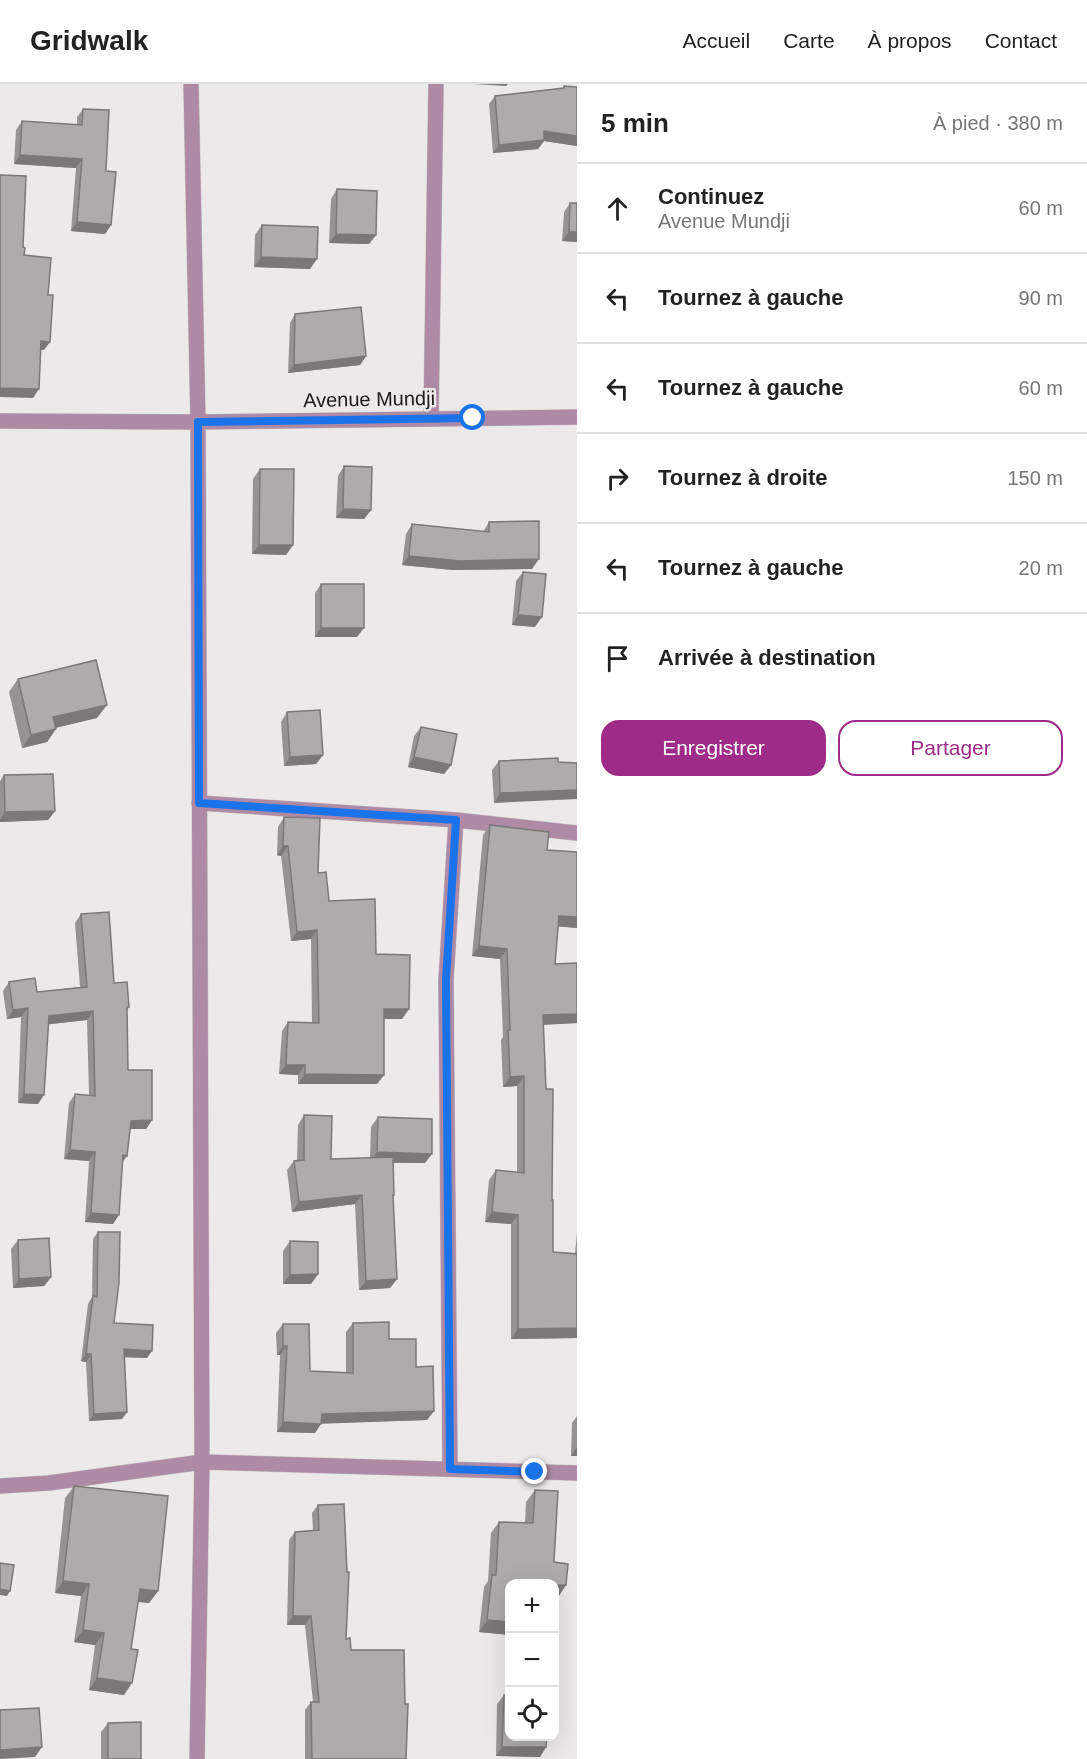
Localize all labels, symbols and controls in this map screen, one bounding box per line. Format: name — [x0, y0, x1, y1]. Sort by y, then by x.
text: Gridwalk — [30, 25, 148, 56]
text: Accueil — [683, 29, 750, 52]
text: Carte — [783, 29, 835, 52]
text: À propos — [868, 29, 952, 52]
text: Contact — [985, 29, 1057, 52]
text: 5 min — [601, 108, 669, 138]
text: À pied · 380 m — [933, 112, 1063, 134]
text: Continuez — [658, 184, 764, 209]
icon: ahead — [601, 192, 634, 225]
text: 60 m — [1019, 197, 1063, 219]
text: Avenue Mundji — [658, 210, 790, 232]
icon: left — [601, 282, 634, 315]
text: Tournez à gauche — [658, 285, 843, 310]
text: 90 m — [1019, 287, 1063, 309]
icon: left — [601, 372, 634, 405]
text: Tournez à gauche — [658, 375, 843, 400]
text: 60 m — [1019, 377, 1063, 399]
street label: Avenue Mundji — [303, 387, 435, 411]
route start — [459, 404, 485, 430]
icon: right — [601, 462, 634, 495]
text: Tournez à droite — [658, 465, 828, 490]
text: 150 m — [1007, 467, 1063, 489]
icon: left — [601, 552, 634, 585]
text: Tournez à gauche — [658, 555, 843, 580]
text: 20 m — [1019, 557, 1063, 579]
icon: arrive — [601, 642, 634, 675]
text: Arrivée à destination — [658, 645, 876, 670]
button: Enregistrer — [601, 720, 826, 776]
button: Partager — [838, 720, 1063, 776]
route end — [521, 1458, 547, 1484]
map controls — [505, 1579, 559, 1741]
button: + — [505, 1579, 559, 1633]
button: − — [505, 1633, 559, 1687]
button: locate — [505, 1687, 559, 1741]

